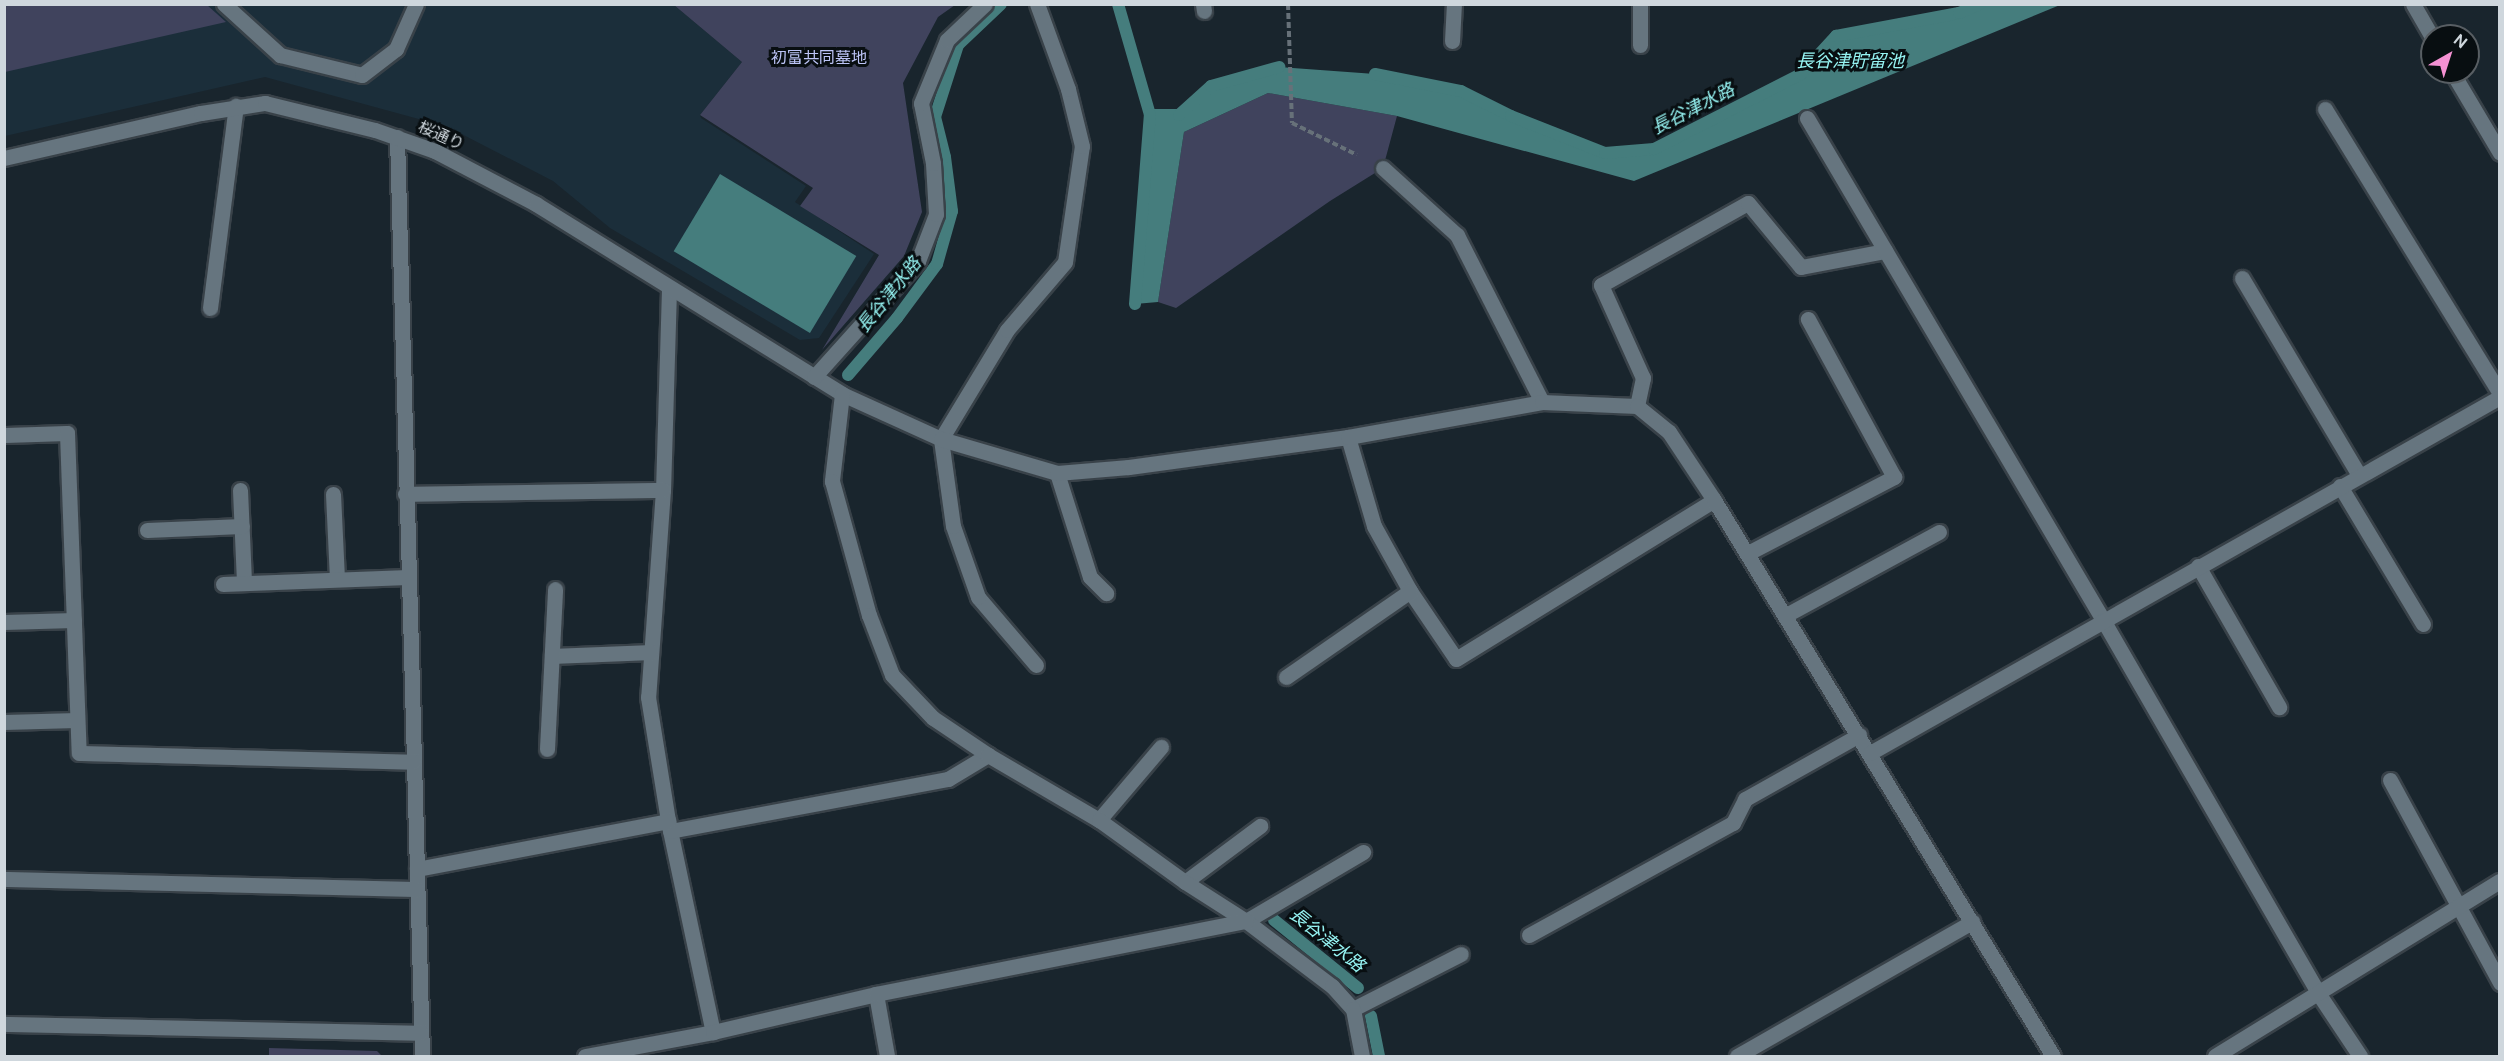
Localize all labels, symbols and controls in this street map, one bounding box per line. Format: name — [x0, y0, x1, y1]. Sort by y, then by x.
north arrow — [2420, 24, 2480, 84]
text: N — [2449, 29, 2472, 53]
park label: 初富共同墓地 — [771, 48, 867, 68]
water label: 長谷津貯留池 — [1796, 50, 1904, 72]
water label: 長谷津水路 — [1648, 79, 1738, 139]
street label: 桜通り — [415, 117, 467, 155]
water label: 長谷津水路 — [852, 253, 926, 337]
water label: 長谷津水路 — [1285, 903, 1369, 977]

